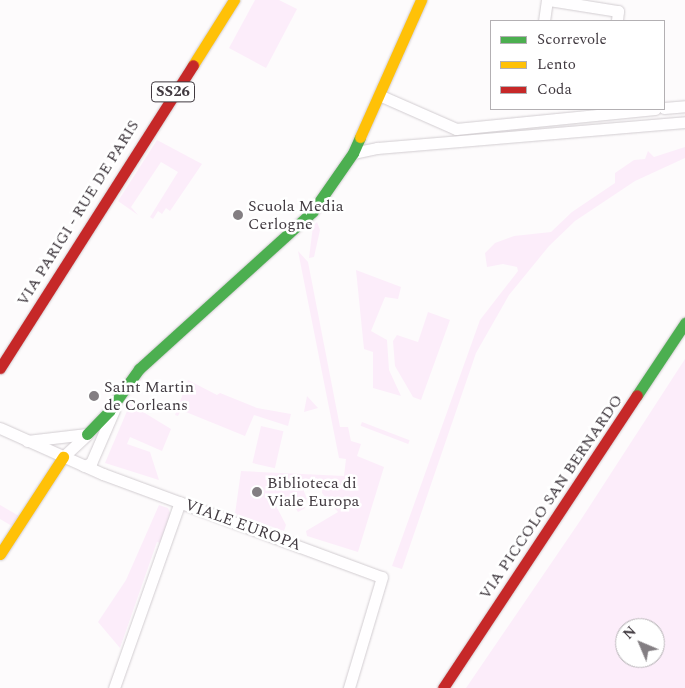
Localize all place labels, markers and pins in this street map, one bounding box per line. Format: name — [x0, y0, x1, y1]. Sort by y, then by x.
place label: Scuola Media Cerlogne — [248, 196, 343, 234]
marker: Scuola Media Cerlogne — [232, 209, 244, 221]
place label: Saint Martin de Corleans — [104, 377, 194, 415]
marker: Saint Martin de Corleans — [88, 390, 100, 402]
place label: Biblioteca di Viale Europa — [267, 473, 359, 511]
marker: Biblioteca di Viale Europa — [251, 486, 263, 498]

